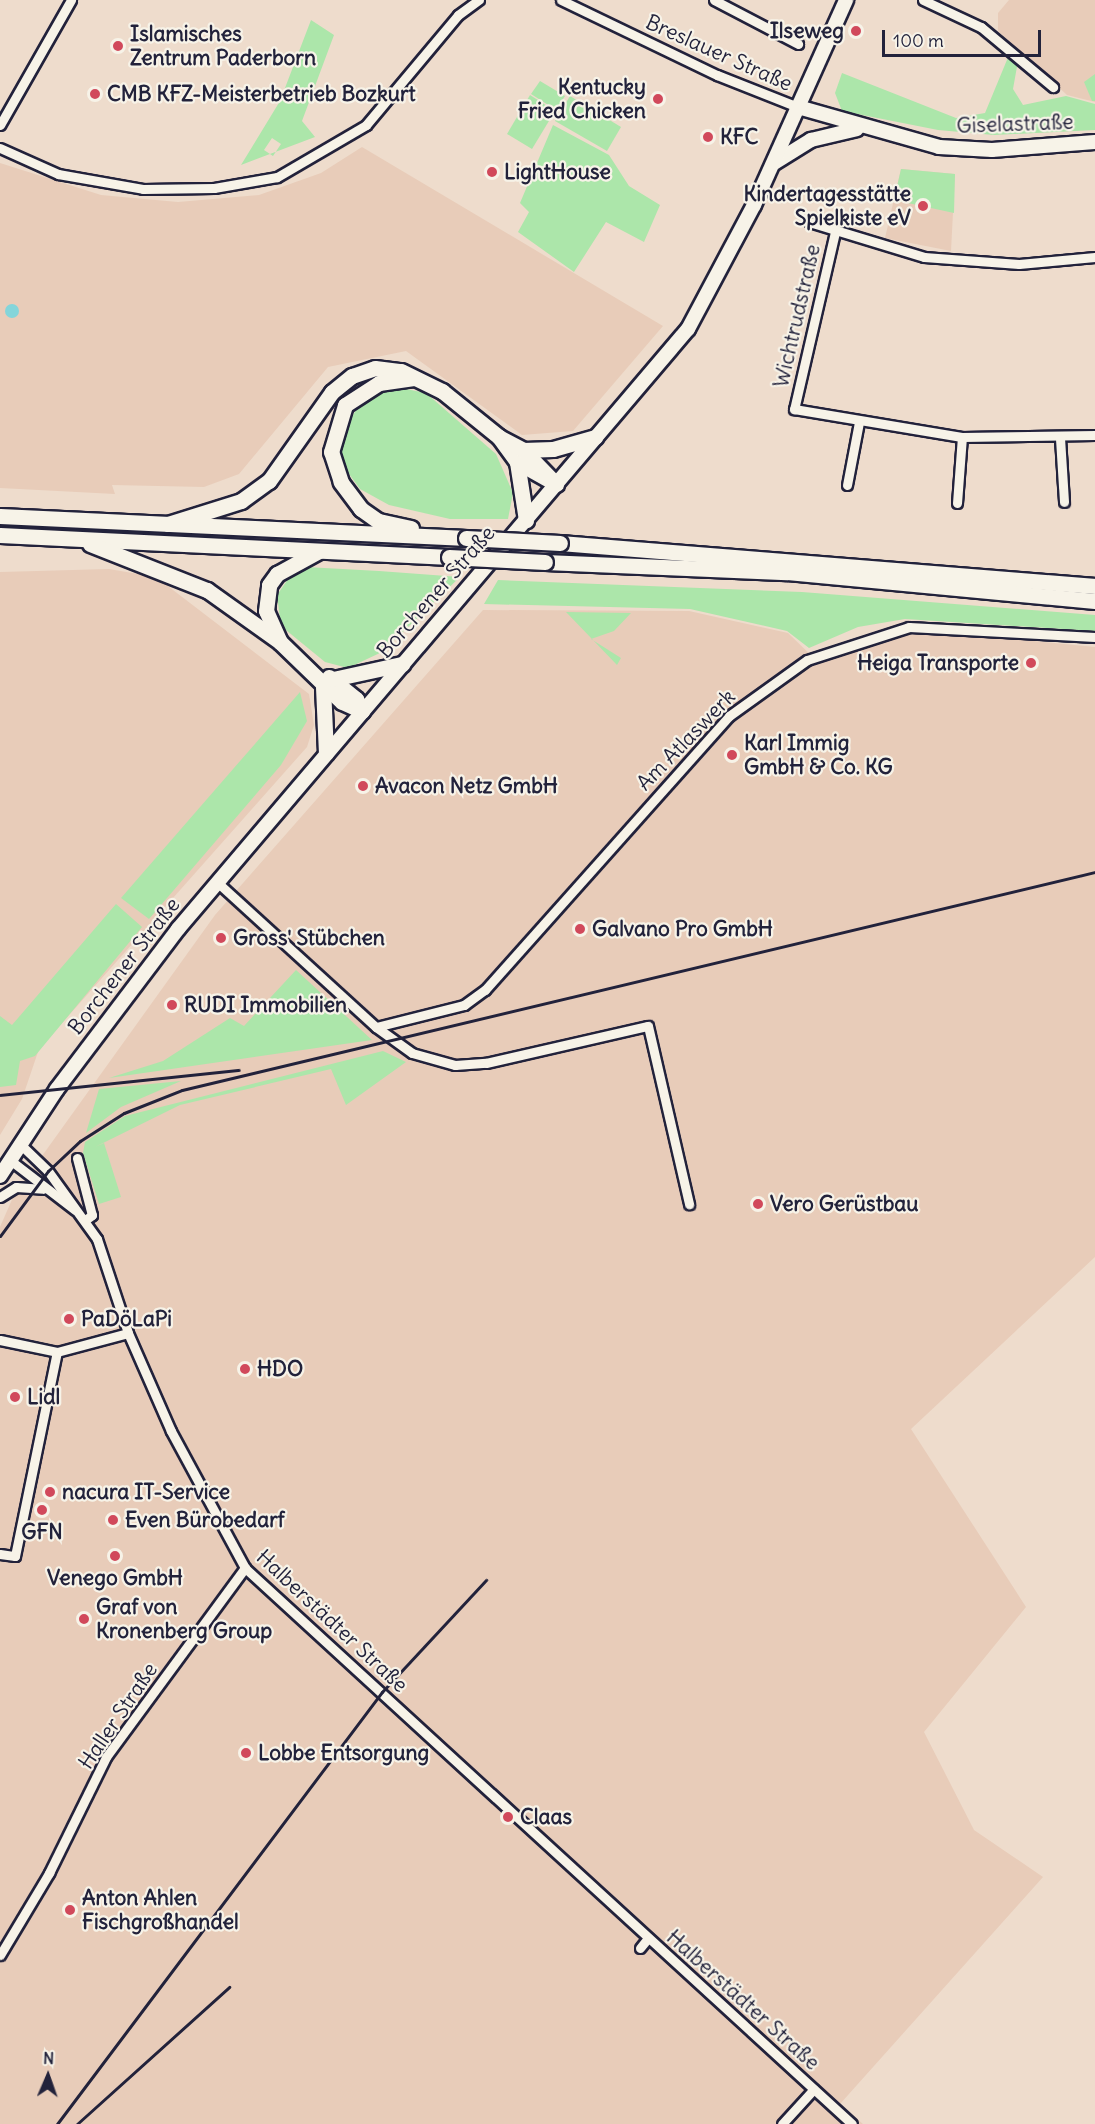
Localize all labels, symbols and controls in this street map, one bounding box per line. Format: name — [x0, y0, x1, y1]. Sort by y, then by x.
street label: Breslauer Straße — [642, 9, 796, 97]
place label: Ilseweg — [770, 18, 844, 44]
scale bar — [885, 18, 1044, 56]
place label: Islamisches Zentrum Paderborn — [130, 21, 316, 71]
marker: Ilseweg — [849, 24, 863, 38]
text: 100 m — [893, 29, 944, 52]
marker: Islamisches Zentrum Paderborn — [111, 39, 125, 53]
place label: Kentucky Fried Chicken — [518, 74, 646, 124]
place label: CMB KFZ-Meisterbetrieb Bozkurt — [107, 81, 416, 107]
marker: CMB KFZ-Meisterbetrieb Bozkurt — [88, 87, 102, 101]
marker: Kentucky Fried Chicken — [651, 92, 665, 106]
street label: Giselastraße — [956, 109, 1074, 139]
place label: KFC — [720, 124, 758, 150]
marker: KFC — [701, 130, 715, 144]
place label: LightHouse — [504, 159, 611, 185]
marker: LightHouse — [485, 165, 499, 179]
place label: Kindertagesstätte Spielkiste eV — [744, 181, 911, 231]
marker: Kindertagesstätte Spielkiste eV — [916, 199, 930, 213]
street label: Wichtrudstraße — [768, 242, 826, 390]
street label: Borchener Straße — [372, 521, 500, 663]
place label: Heiga Transporte — [857, 650, 1019, 676]
marker: Heiga Transporte — [1024, 656, 1038, 670]
street label: Am Atlaswerk — [632, 684, 740, 796]
place label: Karl Immig GmbH & Co. KG — [744, 730, 893, 780]
marker: Karl Immig GmbH & Co. KG — [725, 748, 739, 762]
place label: Avacon Netz GmbH — [375, 773, 558, 799]
marker: Avacon Netz GmbH — [356, 779, 370, 793]
street label: Borchener Straße — [63, 893, 185, 1039]
place label: Galvano Pro GmbH — [592, 916, 773, 942]
marker: Galvano Pro GmbH — [573, 922, 587, 936]
place label: Gross' Stübchen — [233, 925, 385, 951]
marker: Gross' Stübchen — [214, 931, 228, 945]
place label: RUDI Immobilien — [184, 992, 347, 1018]
marker: RUDI Immobilien — [165, 998, 179, 1012]
place label: Vero Gerüstbau — [770, 1191, 918, 1217]
marker: Vero Gerüstbau — [751, 1197, 765, 1211]
place label: PaDöLaPi — [81, 1306, 172, 1332]
marker: PaDöLaPi — [62, 1312, 76, 1326]
place label: HDO — [257, 1356, 303, 1382]
marker: HDO — [238, 1362, 252, 1376]
place label: Lidl — [27, 1384, 60, 1410]
marker: Lidl — [8, 1390, 22, 1404]
place label: nacura IT-Service — [62, 1479, 230, 1505]
marker: nacura IT-Service — [43, 1485, 57, 1499]
marker: GFN — [35, 1503, 49, 1517]
place label: Even Bürobedarf — [125, 1507, 285, 1533]
marker: Even Bürobedarf — [106, 1513, 120, 1527]
place label: GFN — [21, 1519, 63, 1545]
street label: Halberstädter Straße — [251, 1544, 413, 1698]
marker: Venego GmbH — [108, 1549, 122, 1563]
place label: Venego GmbH — [47, 1565, 183, 1591]
place label: Graf von Kronenberg Group — [96, 1594, 272, 1644]
marker: Graf von Kronenberg Group — [77, 1612, 91, 1626]
street label: Haller Straße — [73, 1658, 163, 1774]
place label: Lobbe Entsorgung — [258, 1740, 429, 1766]
marker: Lobbe Entsorgung — [239, 1746, 253, 1760]
place label: Claas — [520, 1804, 572, 1830]
marker: Claas — [501, 1810, 515, 1824]
place label: Anton Ahlen Fischgroßhandel — [82, 1885, 239, 1935]
marker: Anton Ahlen Fischgroßhandel — [63, 1903, 77, 1917]
street label: Halberstädter Straße — [661, 1925, 825, 2075]
north arrow — [18, 2046, 78, 2106]
text: N — [43, 2048, 55, 2068]

